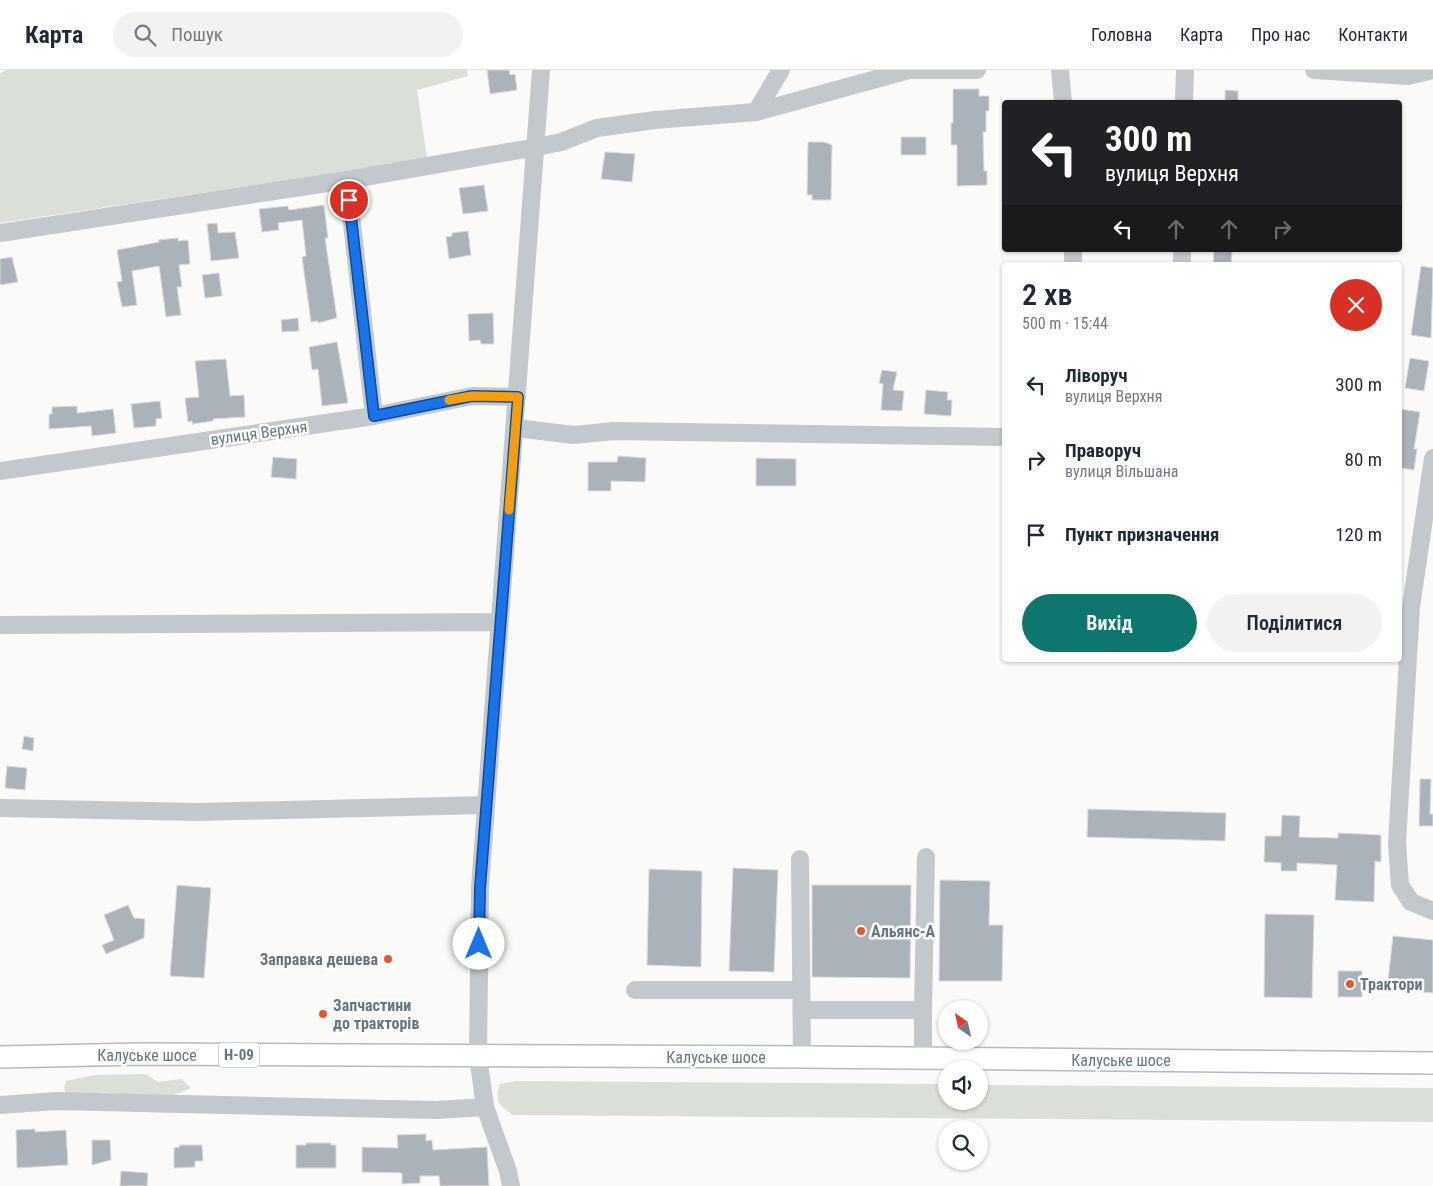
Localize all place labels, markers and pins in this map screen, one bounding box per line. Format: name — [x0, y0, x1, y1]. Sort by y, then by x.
pin — [328, 179, 370, 221]
place label: Альянс-А — [871, 922, 936, 941]
marker: Альянс-А — [855, 925, 867, 937]
place label: Заправка дешева — [260, 950, 378, 969]
marker: Заправка дешева — [382, 953, 394, 965]
place label: Трактори — [1360, 975, 1422, 994]
marker: Трактори — [1344, 978, 1356, 990]
place label: Запчастини до тракторів — [333, 996, 419, 1033]
marker: Запчастини до тракторів — [317, 1008, 329, 1020]

